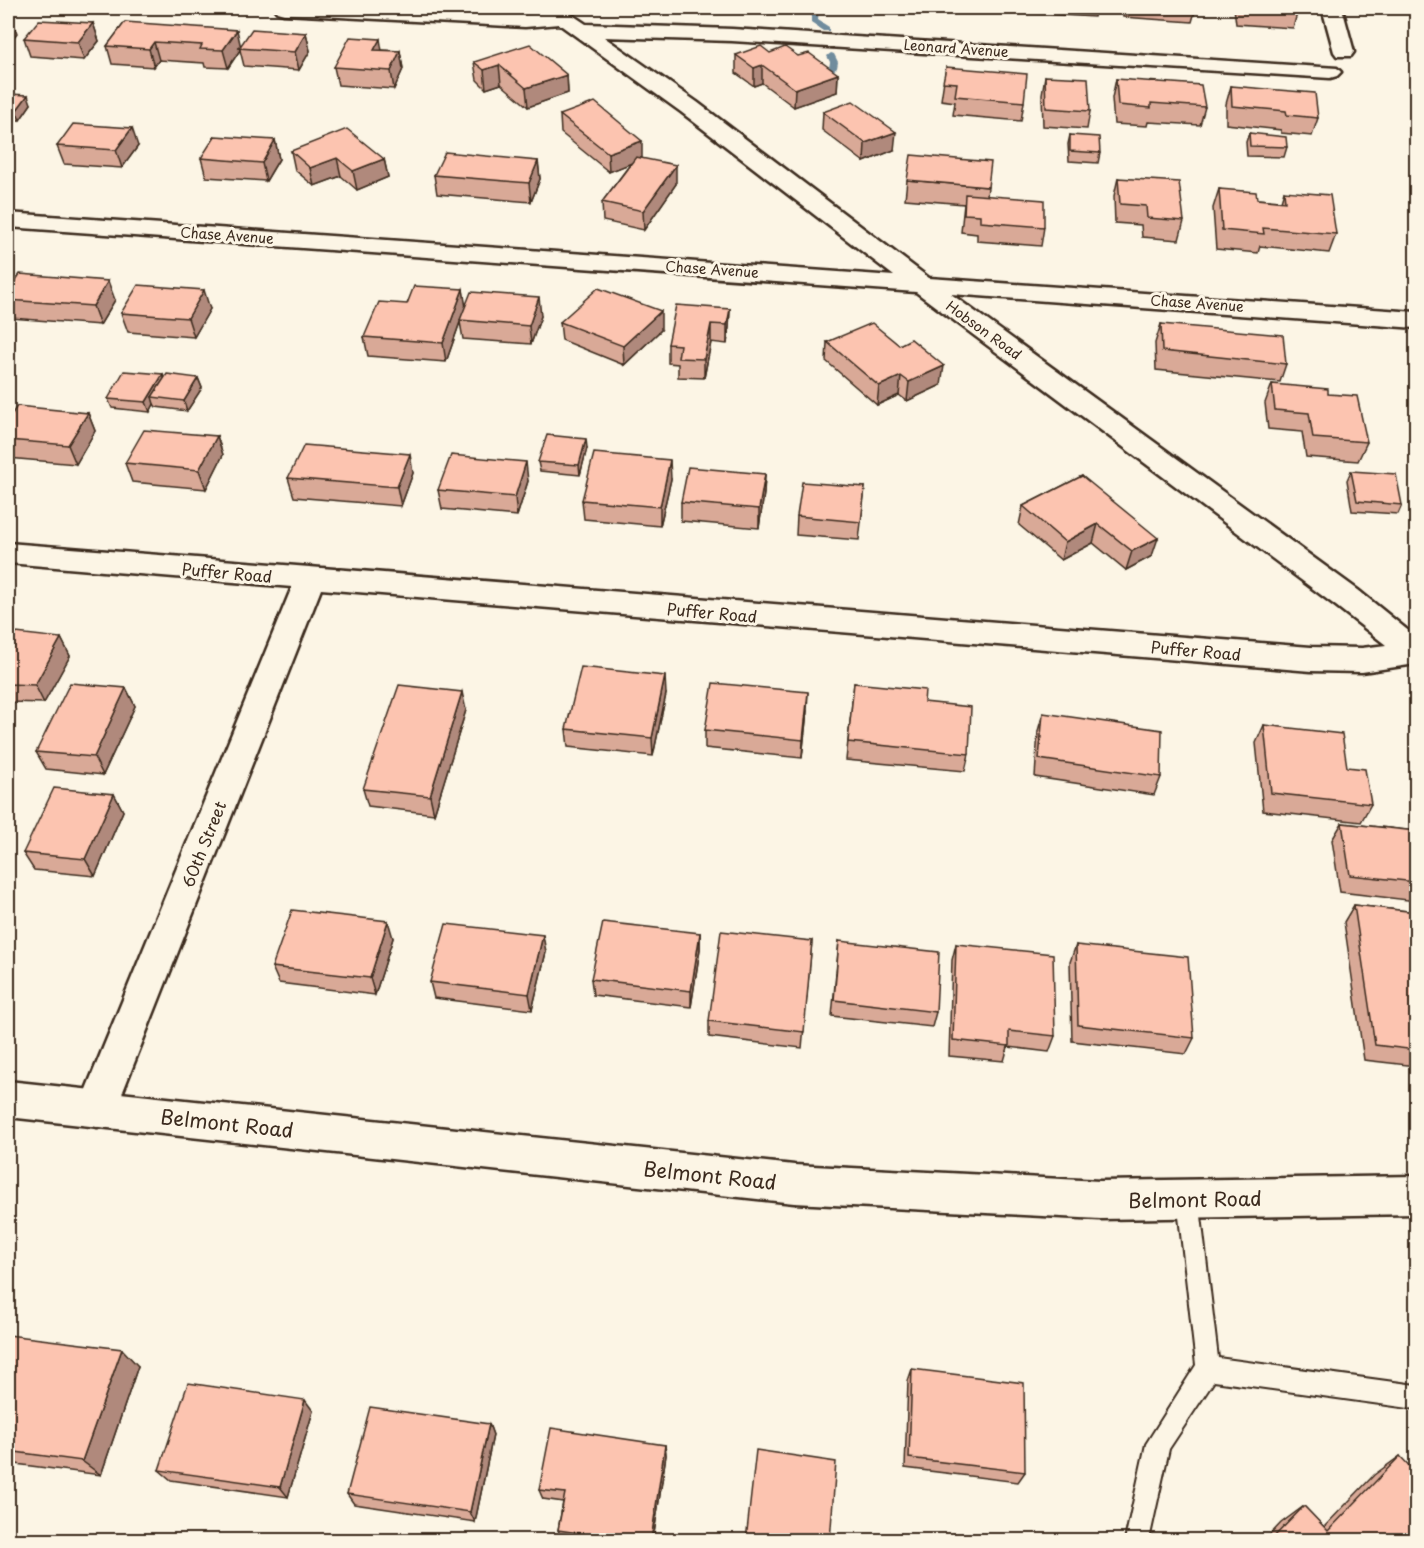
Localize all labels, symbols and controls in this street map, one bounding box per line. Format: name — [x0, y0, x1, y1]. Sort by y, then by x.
street label: Leonard Avenue — [903, 34, 1010, 62]
street label: Chase Avenue — [180, 221, 275, 249]
street label: Chase Avenue — [665, 255, 760, 283]
street label: Chase Avenue — [1150, 289, 1245, 317]
street label: Hobson Road — [942, 295, 1026, 365]
street label: Puffer Road — [181, 556, 273, 588]
street label: Puffer Road — [666, 596, 758, 628]
street label: Puffer Road — [1150, 634, 1242, 666]
street label: 60th Street — [175, 797, 231, 891]
street label: Belmont Road — [159, 1101, 295, 1145]
street label: Belmont Road — [642, 1153, 778, 1197]
street label: Belmont Road — [1128, 1183, 1262, 1215]

